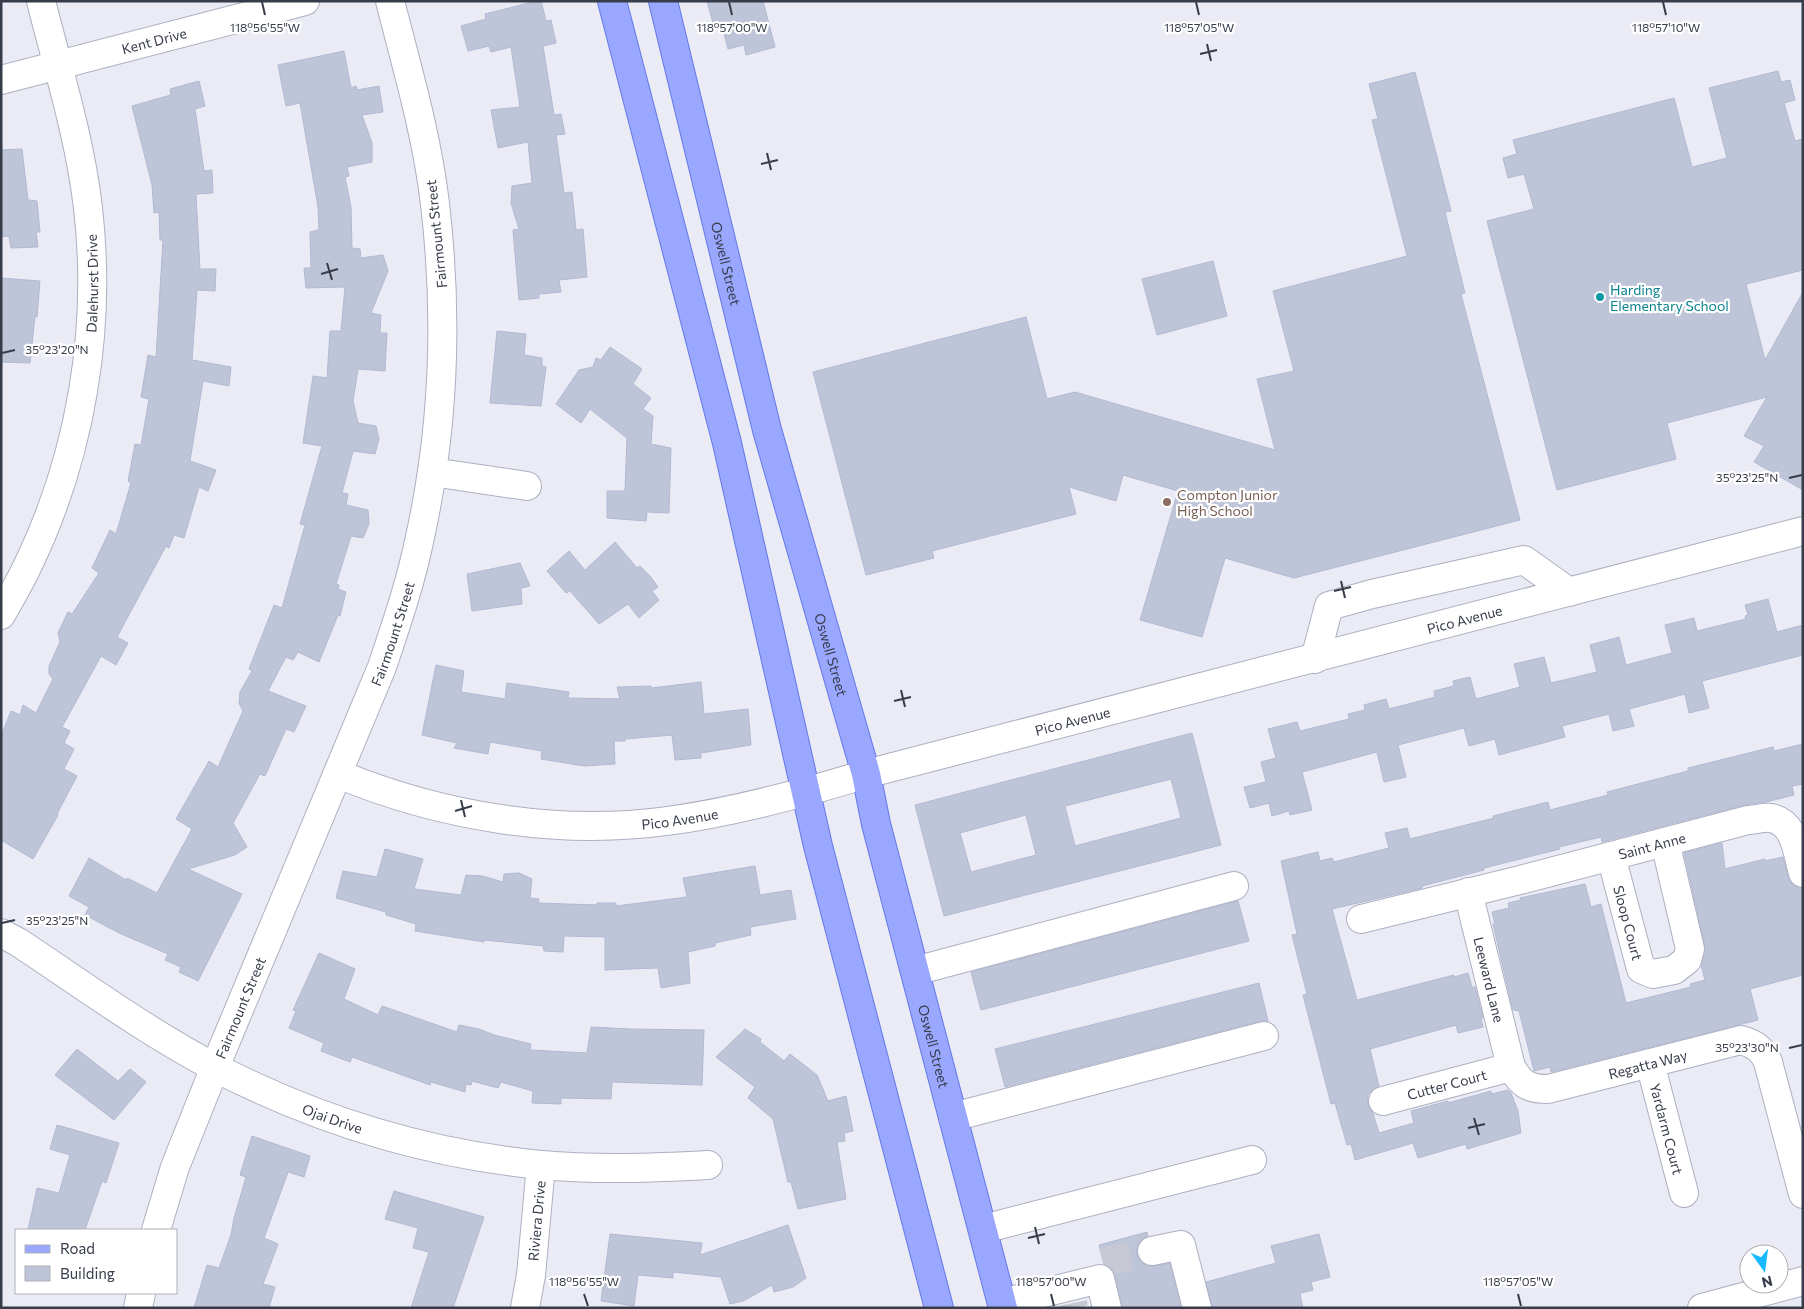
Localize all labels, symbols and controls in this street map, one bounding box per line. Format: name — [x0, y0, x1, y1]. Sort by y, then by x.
text: 118°56'55"W — [230, 20, 300, 34]
text: 118°57'00"W — [696, 20, 768, 34]
text: 118°57'05"W — [1164, 20, 1234, 34]
text: 118°57'10"W — [1632, 20, 1700, 34]
street label: Kent Drive — [120, 24, 188, 57]
street label: Fairmount Street — [422, 179, 450, 289]
street label: Oswell Street — [708, 220, 745, 307]
street label: Dalehurst Drive — [82, 234, 101, 333]
place label: Harding Elementary School — [1610, 281, 1729, 314]
marker: Harding Elementary School — [1594, 291, 1606, 303]
text: 35°23'20"N — [25, 342, 89, 356]
text: 35°23'25"N — [1716, 470, 1778, 484]
place label: Compton Junior High School — [1177, 486, 1278, 519]
marker: Compton Junior High School — [1161, 496, 1173, 508]
street label: Fairmount Street — [367, 579, 417, 688]
street label: Pico Avenue — [1425, 601, 1504, 637]
street label: Oswell Street — [812, 611, 852, 698]
street label: Pico Avenue — [1033, 703, 1112, 738]
street label: Pico Avenue — [641, 804, 719, 832]
street label: Saint Anne — [1616, 828, 1687, 862]
street label: Sloop Court — [1611, 883, 1647, 962]
text: 35°23'25"N — [26, 913, 88, 927]
street label: Leeward Lane — [1471, 935, 1508, 1024]
street label: Fairmount Street — [211, 954, 269, 1061]
street label: Oswell Street — [915, 1003, 953, 1090]
text: 35°23'30"N — [1715, 1040, 1779, 1054]
street label: Regatta Way — [1606, 1046, 1689, 1082]
street label: Cutter Court — [1405, 1065, 1489, 1103]
street label: Yardarm Court — [1647, 1081, 1687, 1176]
street label: Ojai Drive — [300, 1099, 365, 1136]
street label: Riviera Drive — [524, 1180, 548, 1262]
legend — [15, 1229, 178, 1294]
text: Road — [60, 1239, 95, 1257]
north arrow — [1739, 1244, 1789, 1294]
text: Building — [60, 1264, 115, 1282]
text: N — [1760, 1273, 1774, 1292]
text: 118°56'55"W — [549, 1274, 619, 1288]
text: 118°57'00"W — [1015, 1274, 1087, 1288]
text: 118°57'05"W — [1483, 1274, 1553, 1288]

